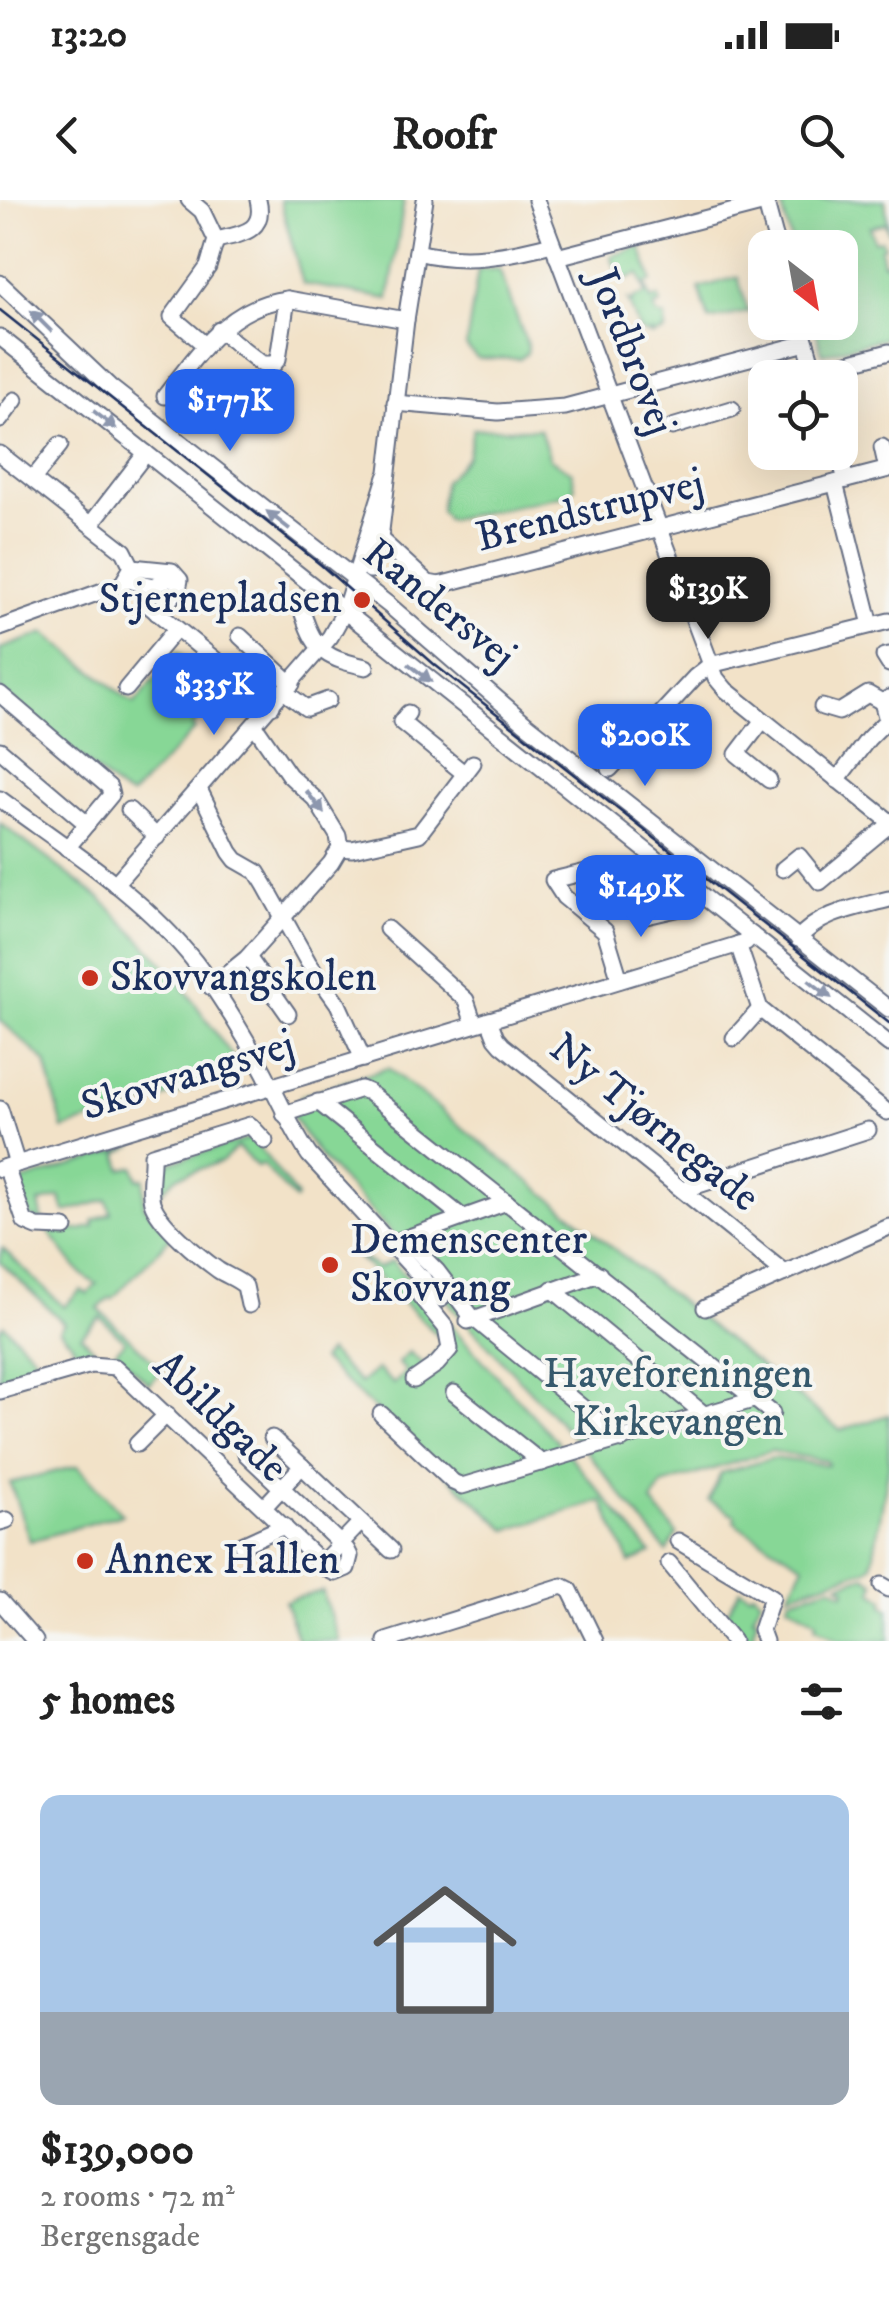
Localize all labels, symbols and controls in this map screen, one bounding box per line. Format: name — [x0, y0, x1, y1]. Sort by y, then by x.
text: 13:20 — [50, 11, 127, 59]
text: Roofr — [392, 107, 497, 163]
icon: back — [40, 108, 95, 163]
icon: search — [794, 108, 849, 163]
north arrow — [748, 230, 858, 340]
map controls — [748, 230, 858, 470]
street label: Jordbrovej — [574, 258, 686, 443]
one-way arrow — [29, 309, 53, 333]
button: locate — [748, 360, 858, 470]
pin: $177K — [160, 369, 300, 454]
text: $177K — [187, 381, 273, 421]
one-way arrow — [92, 409, 117, 430]
street label: Brendstrupvej — [471, 458, 709, 564]
one-way arrow — [265, 510, 290, 531]
street label: Randersvej — [352, 528, 526, 682]
pin: $139K — [638, 557, 778, 642]
text: $139K — [668, 569, 748, 609]
place label: Stjernepladsen — [99, 574, 342, 626]
marker: Stjernepladsen — [351, 589, 373, 611]
pin: $335K — [144, 653, 284, 738]
one-way arrow — [407, 662, 433, 683]
text: $335K — [174, 665, 254, 705]
pin: $200K — [575, 704, 715, 789]
text: $200K — [600, 716, 690, 756]
one-way arrow — [304, 789, 325, 814]
pin: $149K — [571, 855, 711, 940]
text: $149K — [598, 867, 684, 907]
place label: Skovvangskolen — [110, 952, 377, 1004]
marker: Skovvangskolen — [79, 967, 101, 989]
one-way arrow — [807, 979, 833, 1000]
street label: Skovvangsvej — [75, 1019, 301, 1133]
street label: Ny Tjørnegade — [538, 1022, 770, 1224]
place label: Demenscenter Skovvang — [350, 1215, 588, 1315]
marker: Demenscenter Skovvang — [319, 1254, 341, 1276]
street label: Abildgade — [142, 1340, 298, 1494]
park label: Haveforeningen Kirkevangen — [543, 1349, 813, 1449]
place label: Annex Hallen — [105, 1535, 340, 1587]
marker: Annex Hallen — [74, 1550, 96, 1572]
icon: filters — [794, 1674, 849, 1729]
text: 5 homes — [40, 1675, 175, 1727]
icon: home — [355, 1860, 535, 2040]
text: $139,000 — [40, 2125, 194, 2177]
text: 2 rooms · 72 m² — [40, 2177, 235, 2217]
text: Bergensgade — [40, 2217, 200, 2257]

